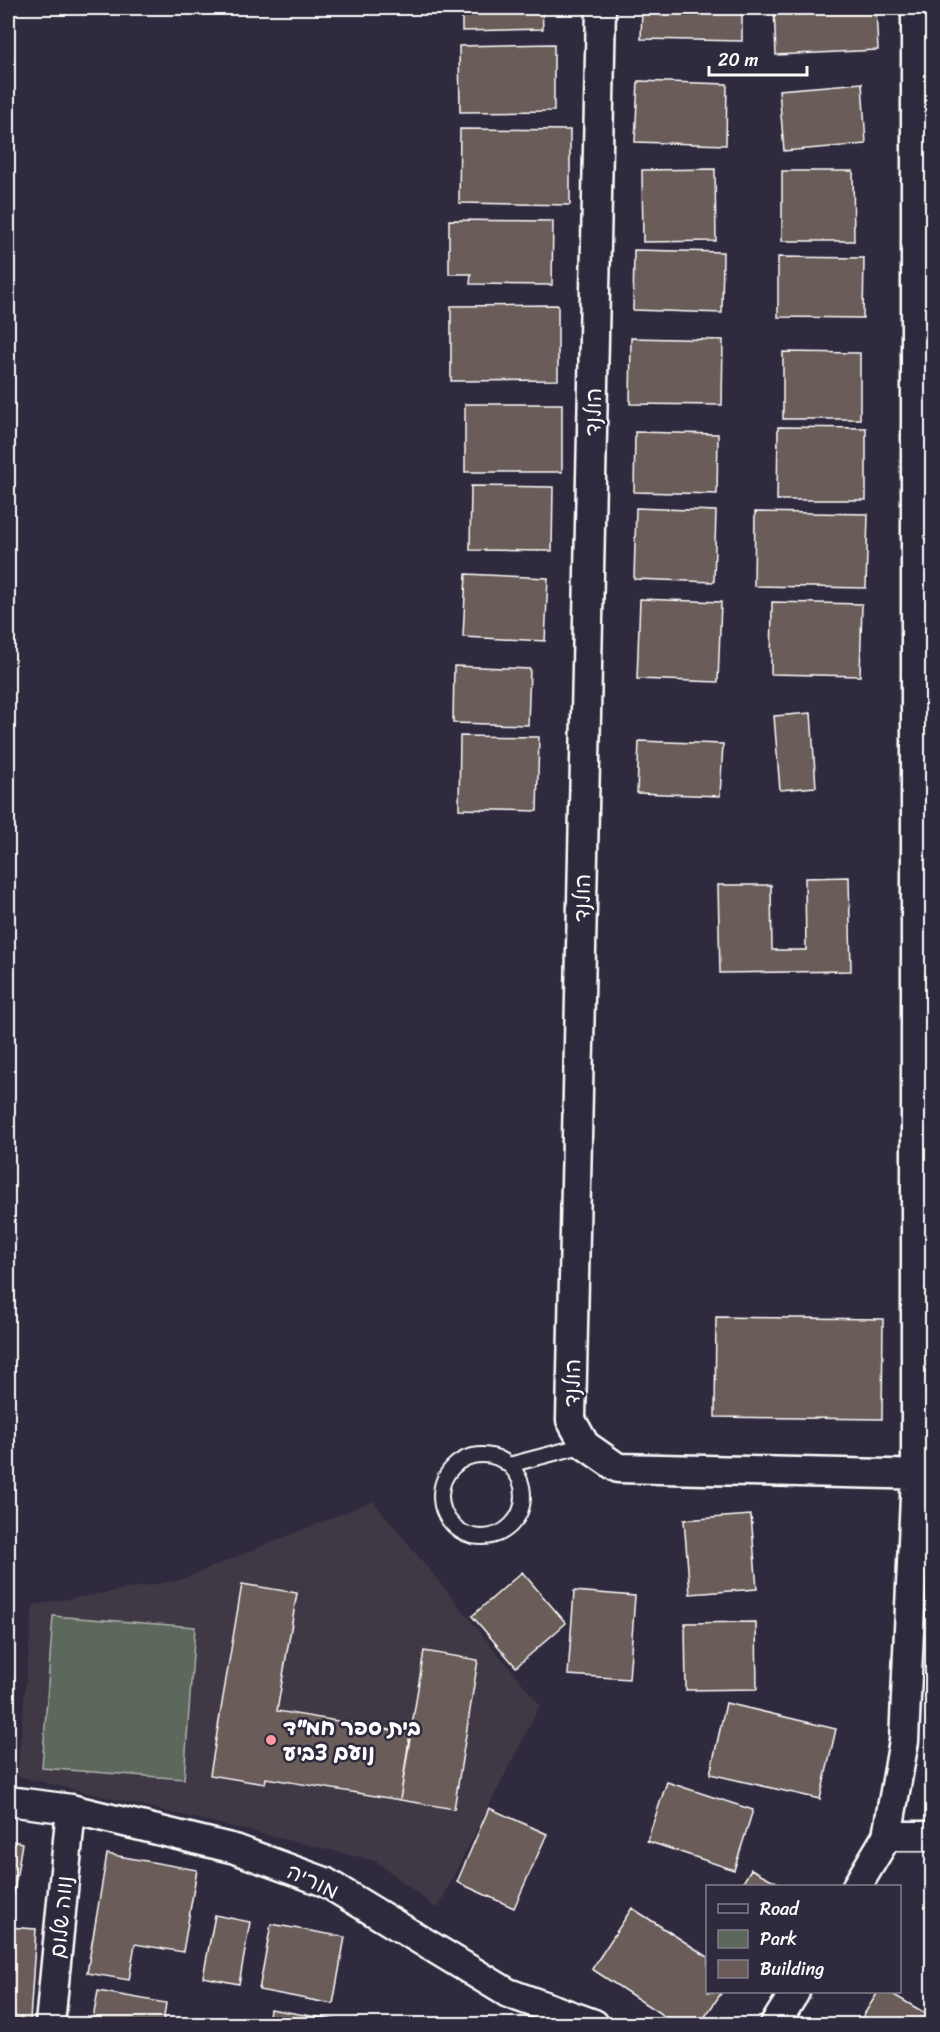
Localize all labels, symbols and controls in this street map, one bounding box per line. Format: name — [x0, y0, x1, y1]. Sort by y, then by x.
scale bar — [709, 39, 806, 77]
text: 20 m — [718, 44, 758, 76]
street label: הולנד — [573, 388, 613, 436]
street label: הולנד — [562, 874, 602, 922]
street label: הולנד — [552, 1359, 592, 1407]
place label: בית ספר חמ"ד נועם צביע — [283, 1708, 421, 1772]
marker: בית ספר חמ"ד נועם צביע — [264, 1733, 278, 1747]
street label: מוריה — [280, 1852, 346, 1910]
street label: נווה שלום — [38, 1874, 84, 1960]
legend — [706, 1885, 901, 1993]
text: Road — [760, 1893, 800, 1925]
text: Park — [760, 1923, 797, 1955]
text: Building — [760, 1953, 824, 1985]

